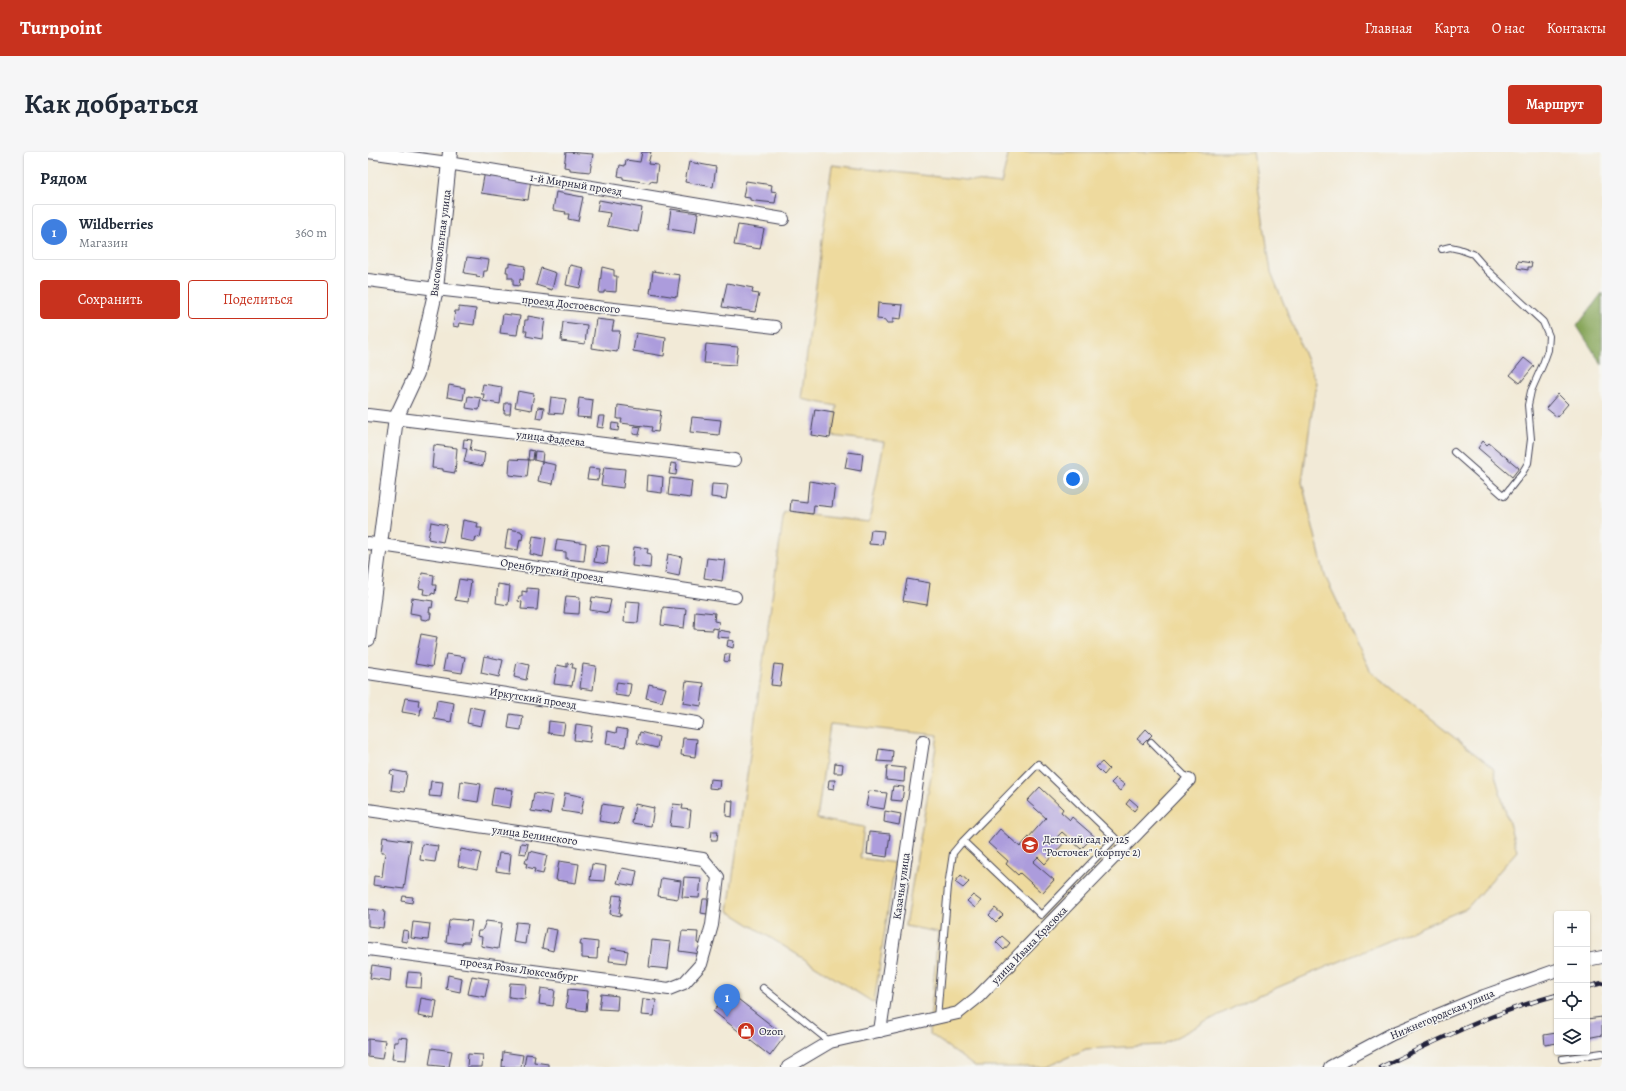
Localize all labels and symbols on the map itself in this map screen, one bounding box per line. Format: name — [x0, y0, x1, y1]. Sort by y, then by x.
street label: 1-й Мирный проезд — [529, 170, 624, 199]
street label: Высоковольтная улица — [426, 188, 455, 298]
street label: проезд Достоевского — [521, 292, 621, 317]
street label: улица Фадеева — [515, 427, 587, 450]
your location — [1063, 469, 1083, 489]
street label: Оренбургский проезд — [499, 555, 605, 586]
street label: Иркутский проезд — [488, 684, 578, 713]
street label: улица Белинского — [490, 822, 579, 849]
place label: Детский сад № 125 "Росточек" (корпус 2) — [1043, 832, 1140, 860]
school or university icon: Детский сад № 125 "Росточек" (корпус 2) — [1020, 835, 1040, 855]
street label: Казачья улица — [889, 851, 914, 920]
street label: улица Ивана Красюка — [987, 902, 1071, 988]
street label: проезд Розы Люксембург — [459, 954, 579, 985]
pin: 1 — [714, 984, 740, 1017]
street label: Нижнегородская улица — [1388, 985, 1498, 1043]
shop icon: Ozon — [736, 1021, 756, 1041]
place label: Ozon — [759, 1024, 783, 1039]

